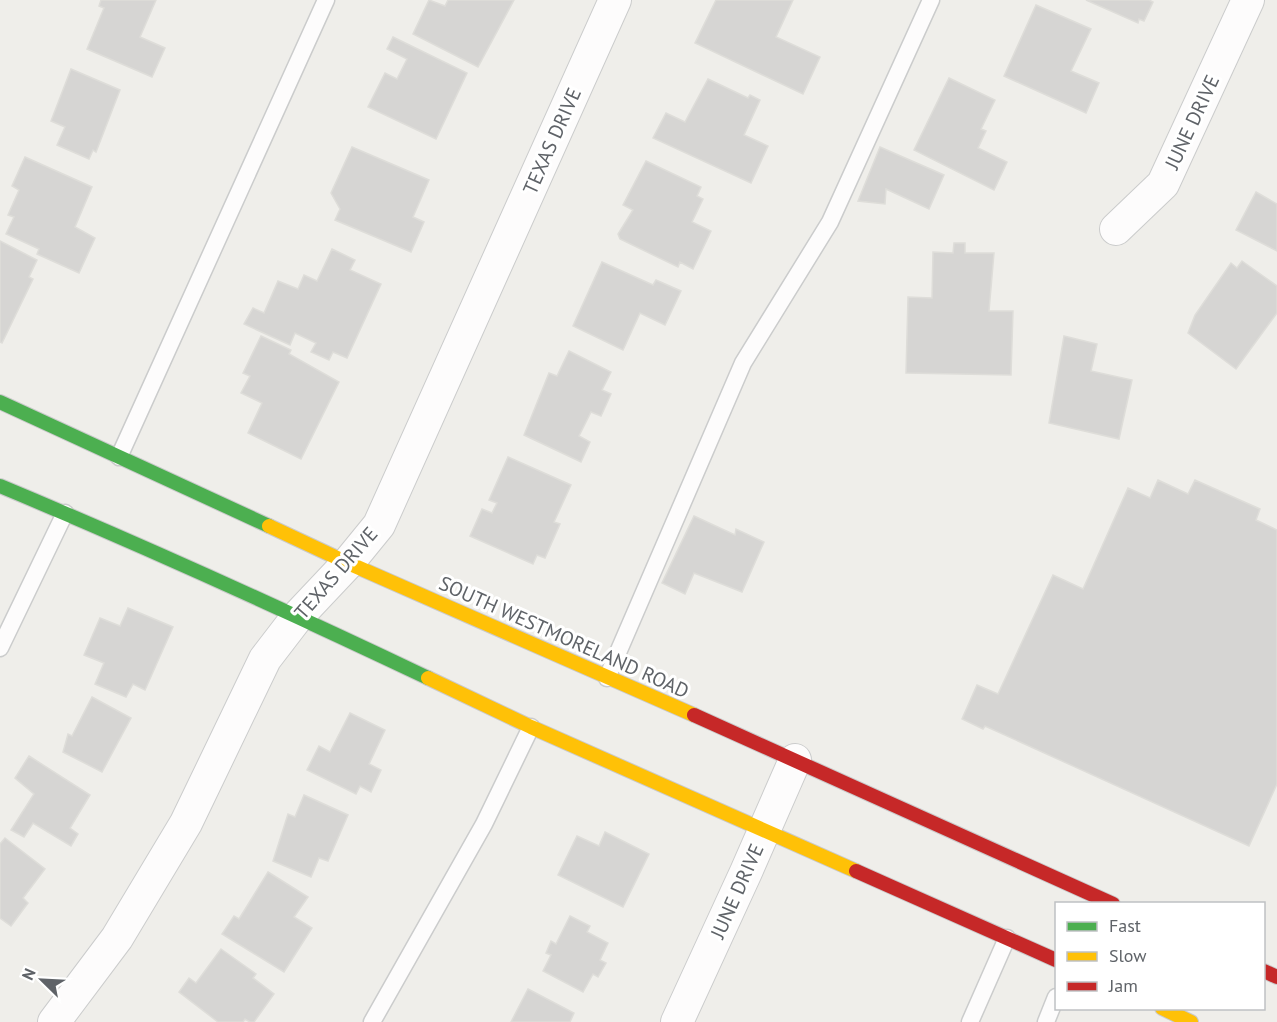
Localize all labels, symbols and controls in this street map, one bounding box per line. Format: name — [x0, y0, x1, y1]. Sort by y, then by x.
street label: JUNE DRIVE — [1158, 71, 1225, 174]
street label: TEXAS DRIVE — [517, 84, 587, 198]
street label: TEXAS DRIVE — [289, 521, 383, 625]
street label: SOUTH WESTMORELAND ROAD — [435, 570, 693, 704]
street label: JUNE DRIVE — [704, 839, 769, 943]
legend — [1055, 902, 1265, 1010]
text: Fast — [1109, 914, 1141, 937]
text: Slow — [1109, 944, 1147, 967]
north arrow — [12, 950, 72, 1010]
text: N — [17, 965, 40, 983]
text: Jam — [1108, 974, 1138, 997]

